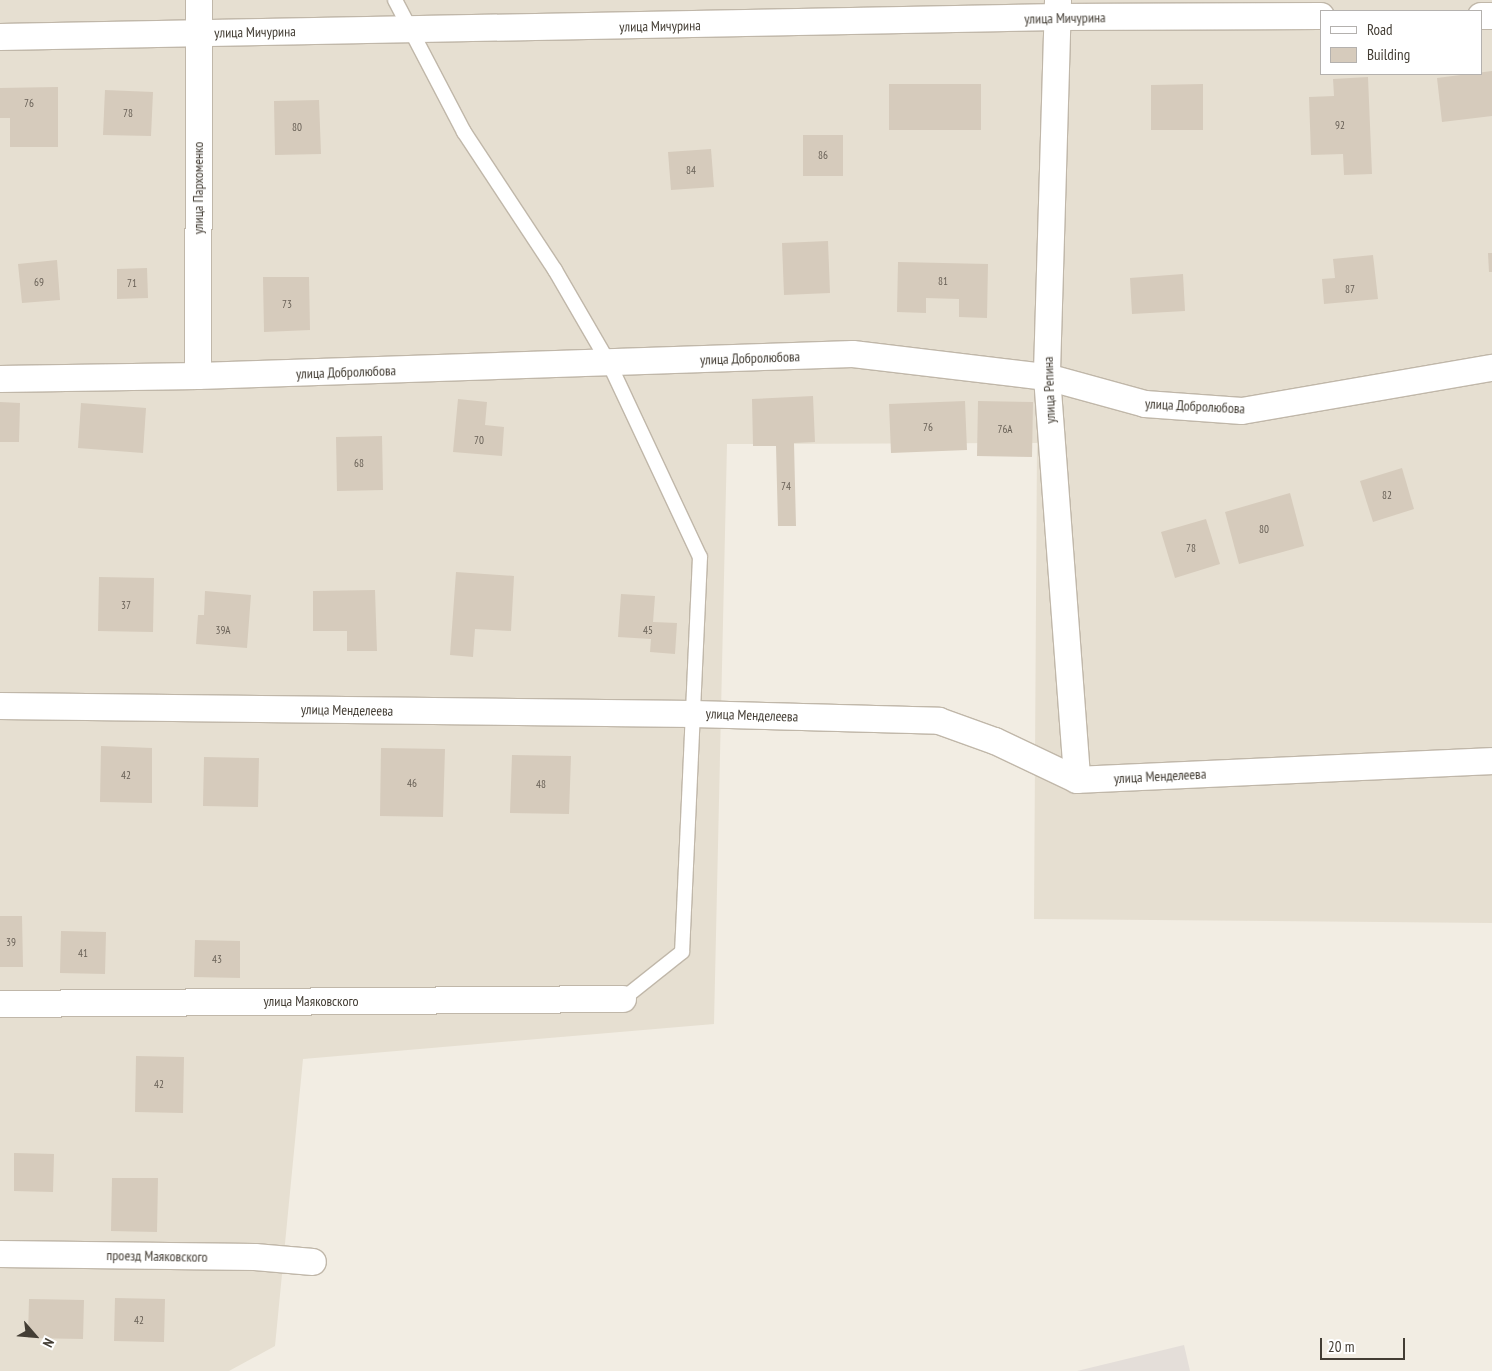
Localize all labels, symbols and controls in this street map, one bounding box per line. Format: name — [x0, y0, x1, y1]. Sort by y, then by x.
street label: улица Мичурина — [1024, 9, 1106, 27]
legend — [1320, 10, 1482, 75]
street label: улица Мичурина — [619, 17, 701, 35]
text: Road — [1367, 20, 1393, 39]
street label: улица Мичурина — [214, 23, 296, 41]
text: Building — [1367, 45, 1410, 64]
house number: 76 — [24, 96, 34, 110]
house number: 78 — [123, 106, 133, 120]
house number: 92 — [1335, 118, 1345, 132]
house number: 80 — [292, 120, 302, 134]
street label: улица Пархоменко — [190, 142, 206, 234]
house number: 86 — [818, 148, 828, 162]
house number: 84 — [686, 163, 696, 177]
house number: 81 — [938, 274, 948, 288]
house number: 69 — [34, 275, 44, 289]
house number: 71 — [127, 276, 137, 290]
house number: 87 — [1345, 282, 1355, 296]
house number: 73 — [282, 297, 292, 311]
street label: улица Добролюбова — [700, 348, 800, 368]
street label: улица Репина — [1039, 356, 1059, 424]
street label: улица Добролюбова — [296, 362, 396, 382]
street label: улица Добролюбова — [1144, 395, 1246, 417]
house number: 76 — [923, 420, 933, 434]
house number: 76А — [997, 422, 1013, 436]
house number: 70 — [474, 433, 484, 447]
house number: 68 — [354, 456, 364, 470]
house number: 74 — [781, 479, 791, 493]
house number: 82 — [1382, 488, 1392, 502]
house number: 80 — [1259, 522, 1269, 536]
house number: 78 — [1186, 541, 1196, 555]
house number: 37 — [121, 598, 131, 612]
house number: 39А — [215, 623, 231, 637]
house number: 45 — [643, 623, 653, 637]
street label: улица Менделеева — [301, 701, 393, 719]
street label: улица Менделеева — [705, 705, 799, 725]
street label: улица Менделеева — [1113, 765, 1207, 787]
house number: 42 — [121, 768, 131, 782]
house number: 46 — [407, 776, 417, 790]
house number: 48 — [536, 777, 546, 791]
house number: 39 — [6, 935, 16, 949]
house number: 41 — [78, 946, 88, 960]
house number: 43 — [212, 952, 222, 966]
street label: улица Маяковского — [264, 993, 358, 1009]
house number: 42 — [154, 1077, 164, 1091]
street label: проезд Маяковского — [106, 1247, 208, 1265]
north arrow — [10, 1311, 60, 1361]
house number: 42 — [134, 1313, 144, 1327]
scale bar — [1322, 1328, 1407, 1360]
text: N — [39, 1335, 58, 1350]
text: 20 m — [1328, 1337, 1354, 1356]

